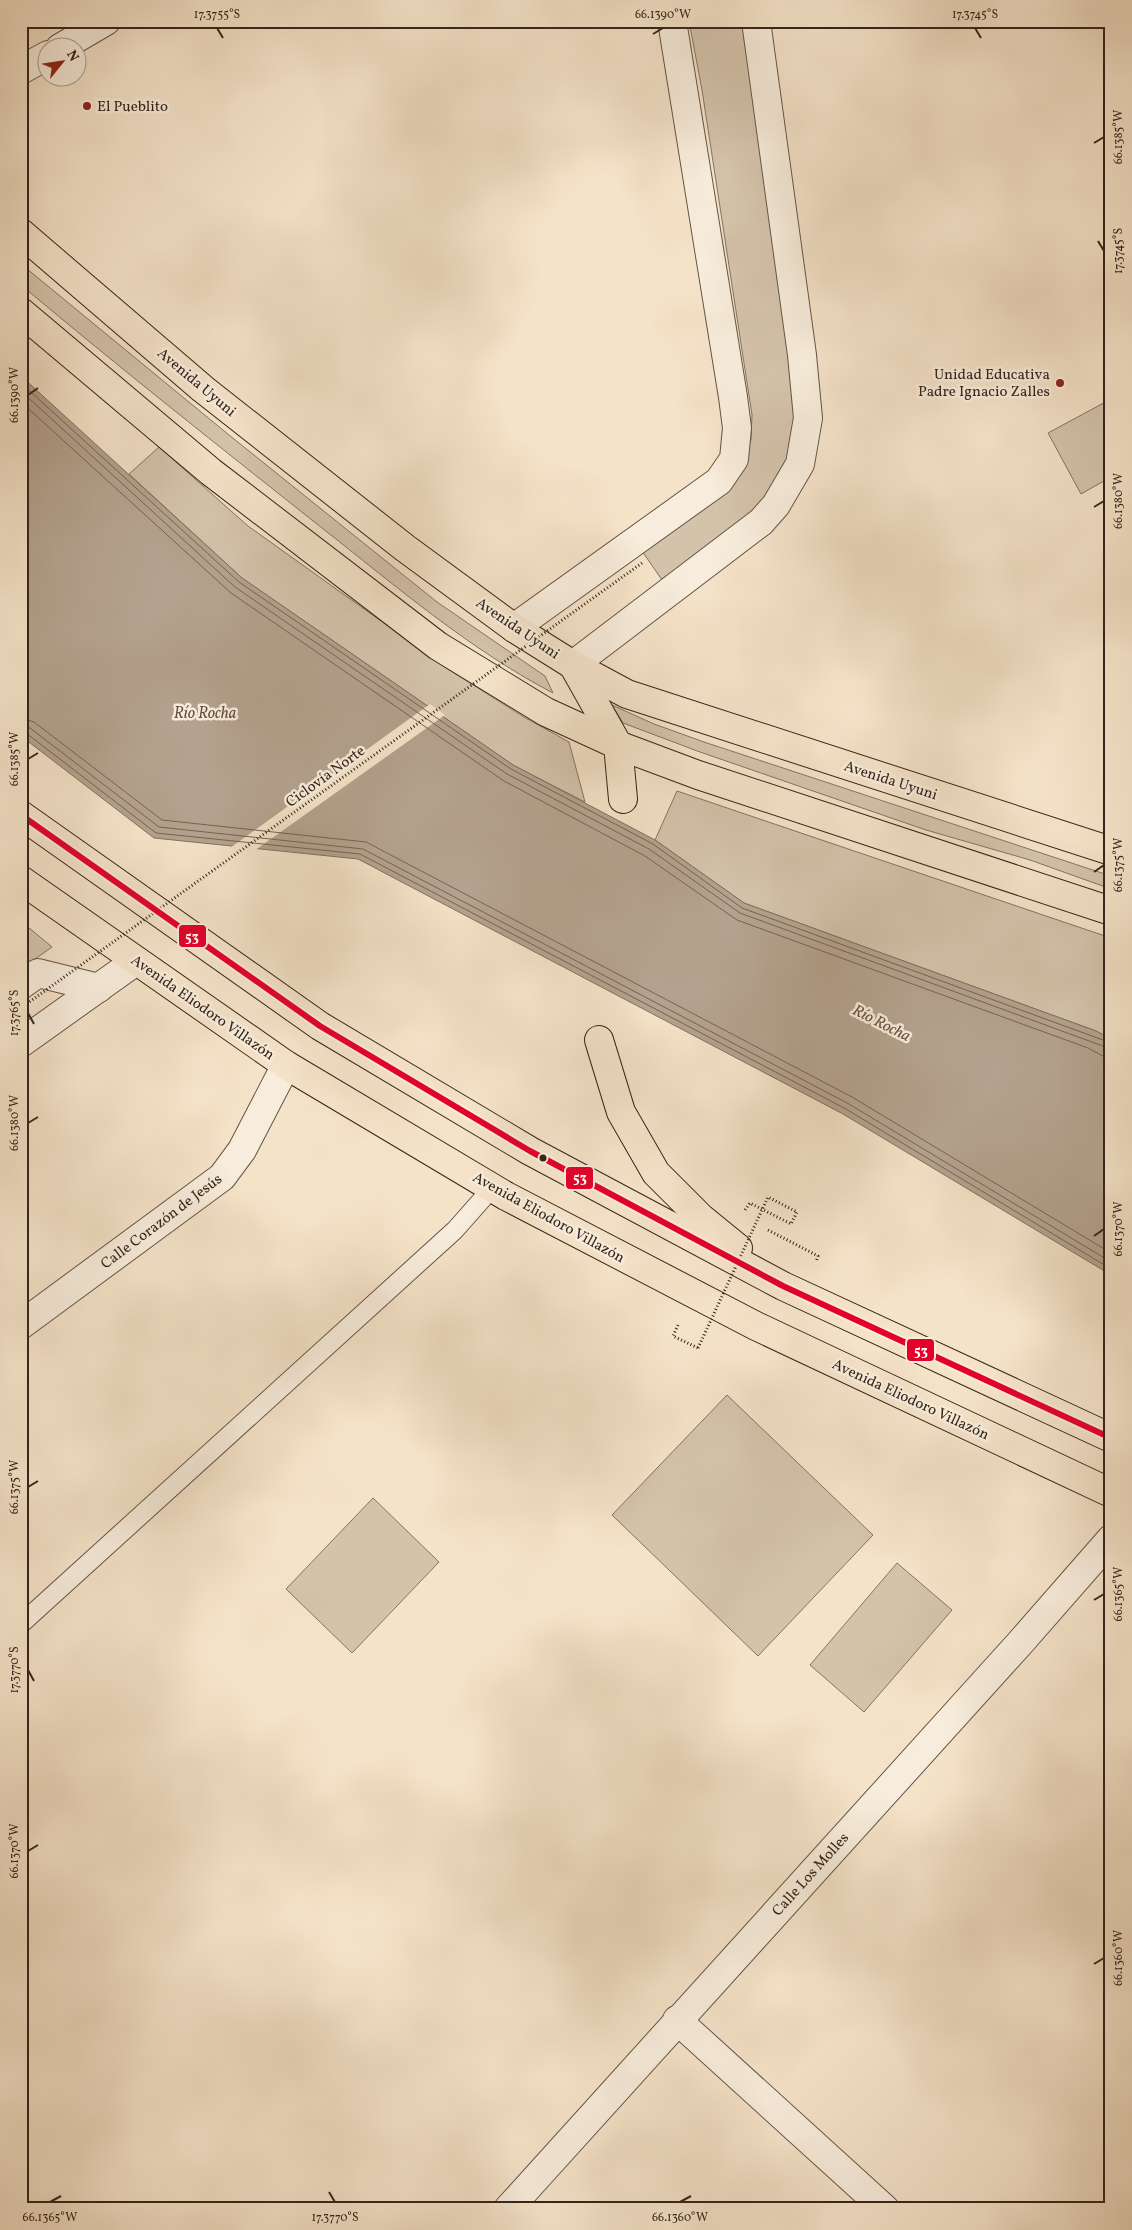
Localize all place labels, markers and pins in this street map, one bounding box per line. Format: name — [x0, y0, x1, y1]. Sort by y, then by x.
place label: El Pueblito — [97, 97, 168, 118]
marker: El Pueblito — [81, 100, 93, 112]
place label: Unidad Educativa Padre Ignacio Zalles — [918, 365, 1050, 403]
marker: Unidad Educativa Padre Ignacio Zalles — [1054, 377, 1066, 389]
unlabelled marker — [538, 1153, 548, 1163]

